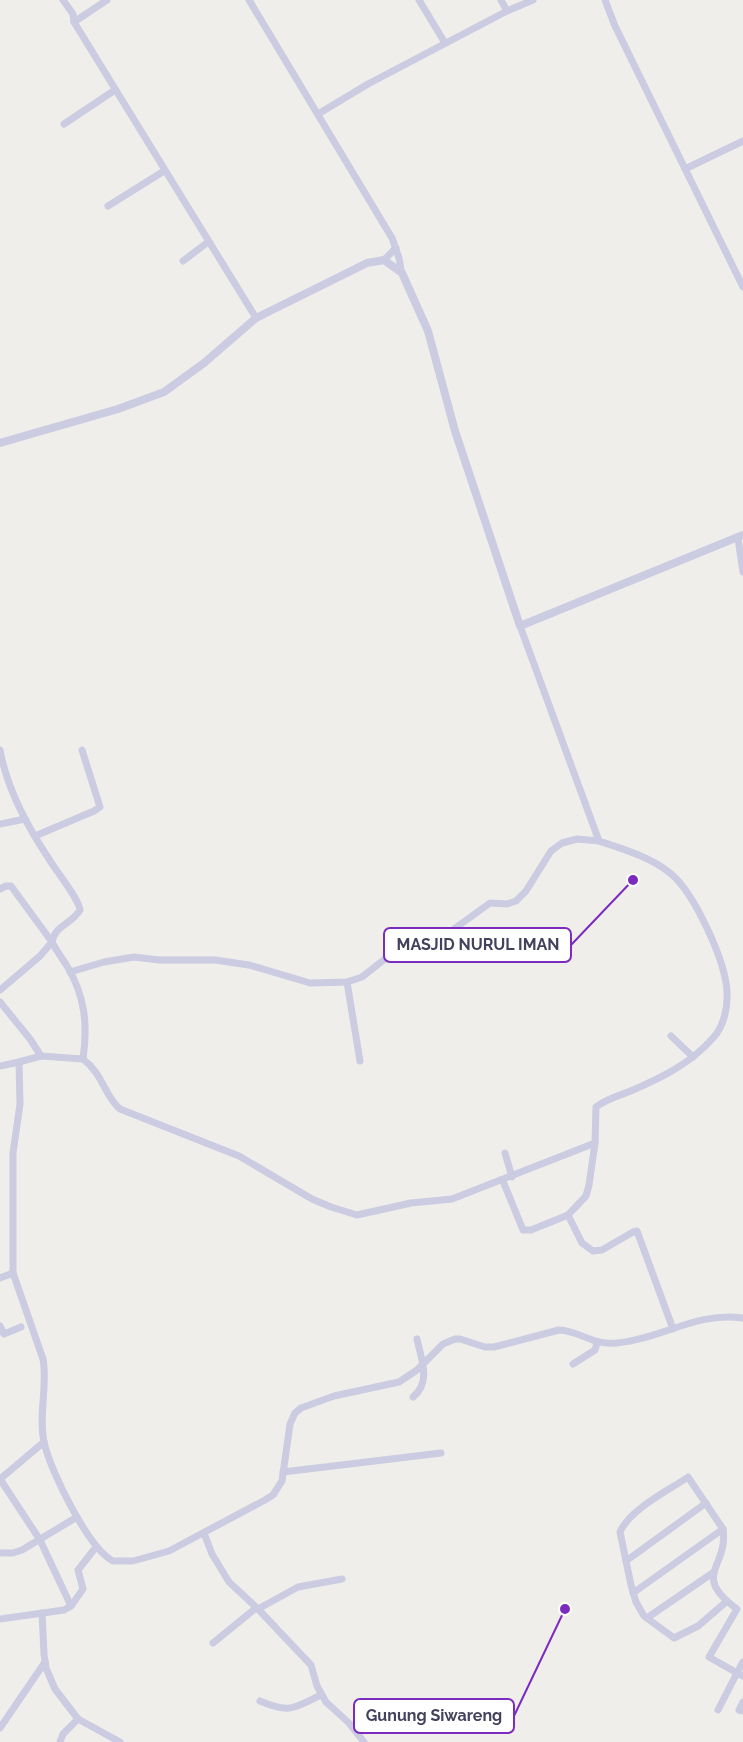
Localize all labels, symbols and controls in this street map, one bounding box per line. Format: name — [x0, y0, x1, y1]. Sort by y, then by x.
callout: MASJID NURUL IMAN — [384, 928, 571, 962]
text: MASJID NURUL IMAN — [397, 935, 559, 954]
callout: Gunung Siwareng — [354, 1699, 514, 1733]
text: Gunung Siwareng — [366, 1706, 502, 1725]

